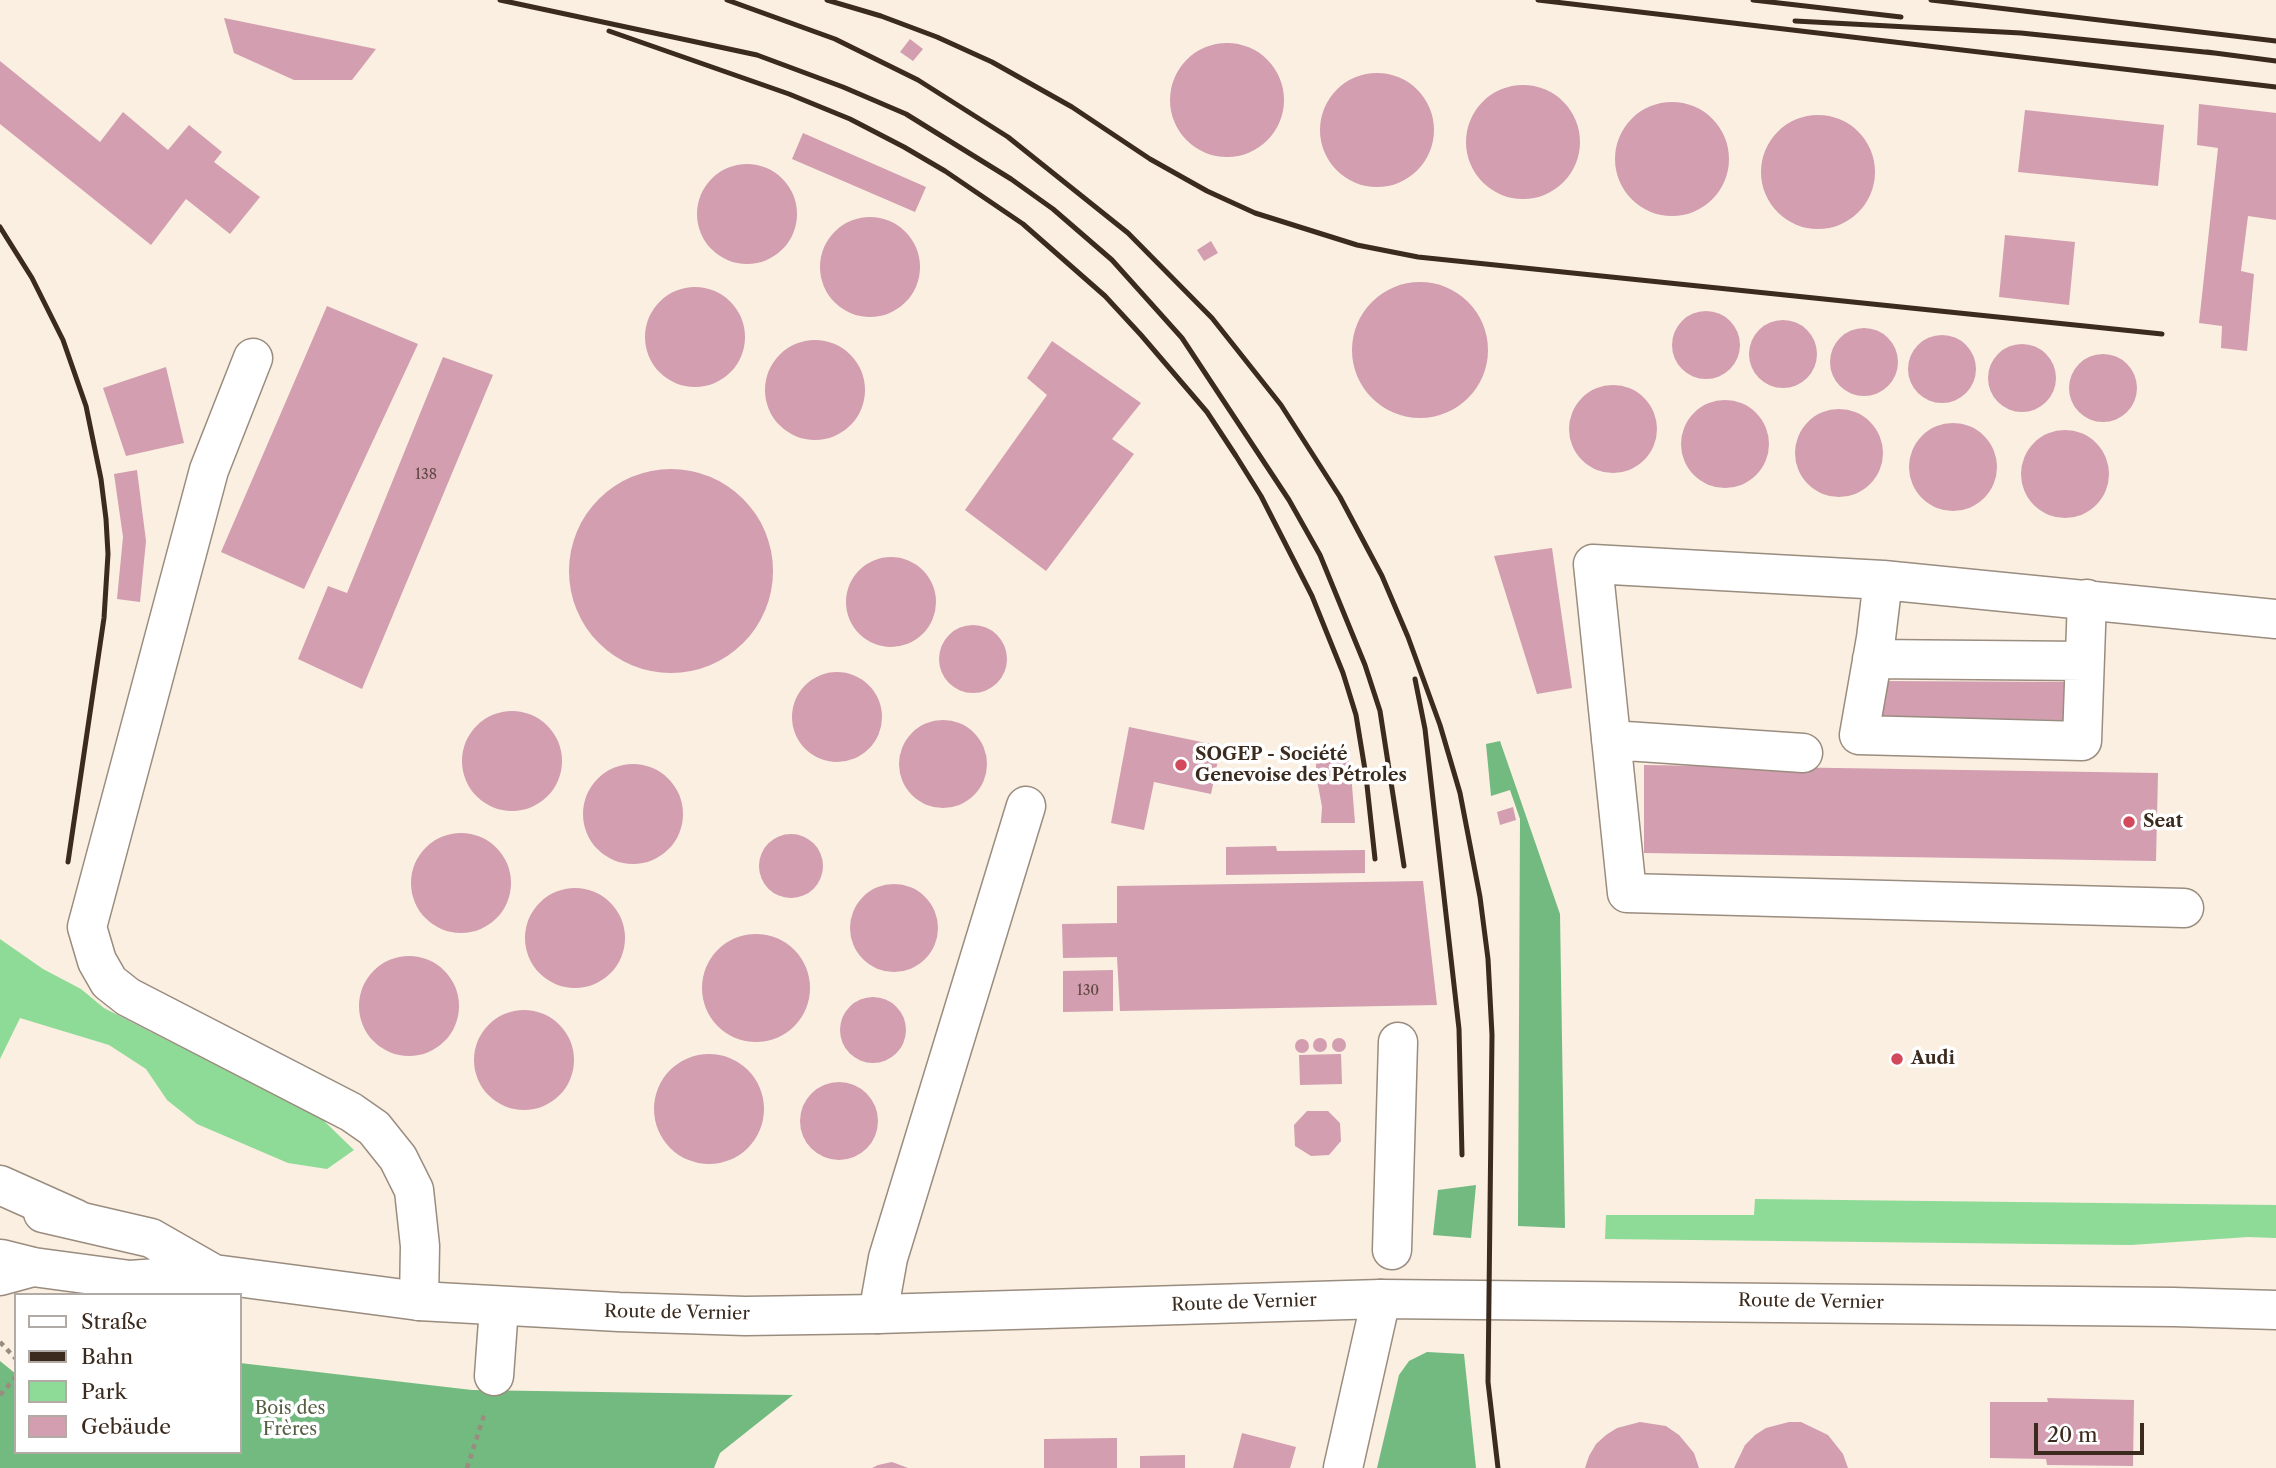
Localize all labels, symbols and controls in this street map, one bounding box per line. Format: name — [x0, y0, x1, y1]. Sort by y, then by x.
house number: 138 — [415, 467, 437, 483]
place label: SOGEP - Société Genevoise des Pétroles — [1195, 744, 1407, 786]
marker: SOGEP - Société Genevoise des Pétroles — [1173, 757, 1189, 773]
place label: Seat — [2143, 811, 2183, 833]
marker: Seat — [2121, 814, 2137, 830]
house number: 130 — [1077, 983, 1099, 999]
place label: Audi — [1911, 1048, 1955, 1070]
marker: Audi — [1889, 1051, 1905, 1067]
street label: Route de Vernier — [1171, 1290, 1317, 1316]
street label: Route de Vernier — [1738, 1290, 1884, 1314]
legend — [14, 1293, 242, 1454]
street label: Route de Vernier — [604, 1301, 750, 1325]
text: Straße — [81, 1309, 147, 1334]
text: Bahn — [81, 1344, 133, 1369]
text: Park — [81, 1379, 127, 1404]
park label: Bois des Frères — [255, 1398, 325, 1440]
scale bar — [2038, 1408, 2148, 1452]
text: Gebäude — [81, 1414, 171, 1439]
text: 20 m — [2047, 1422, 2098, 1447]

